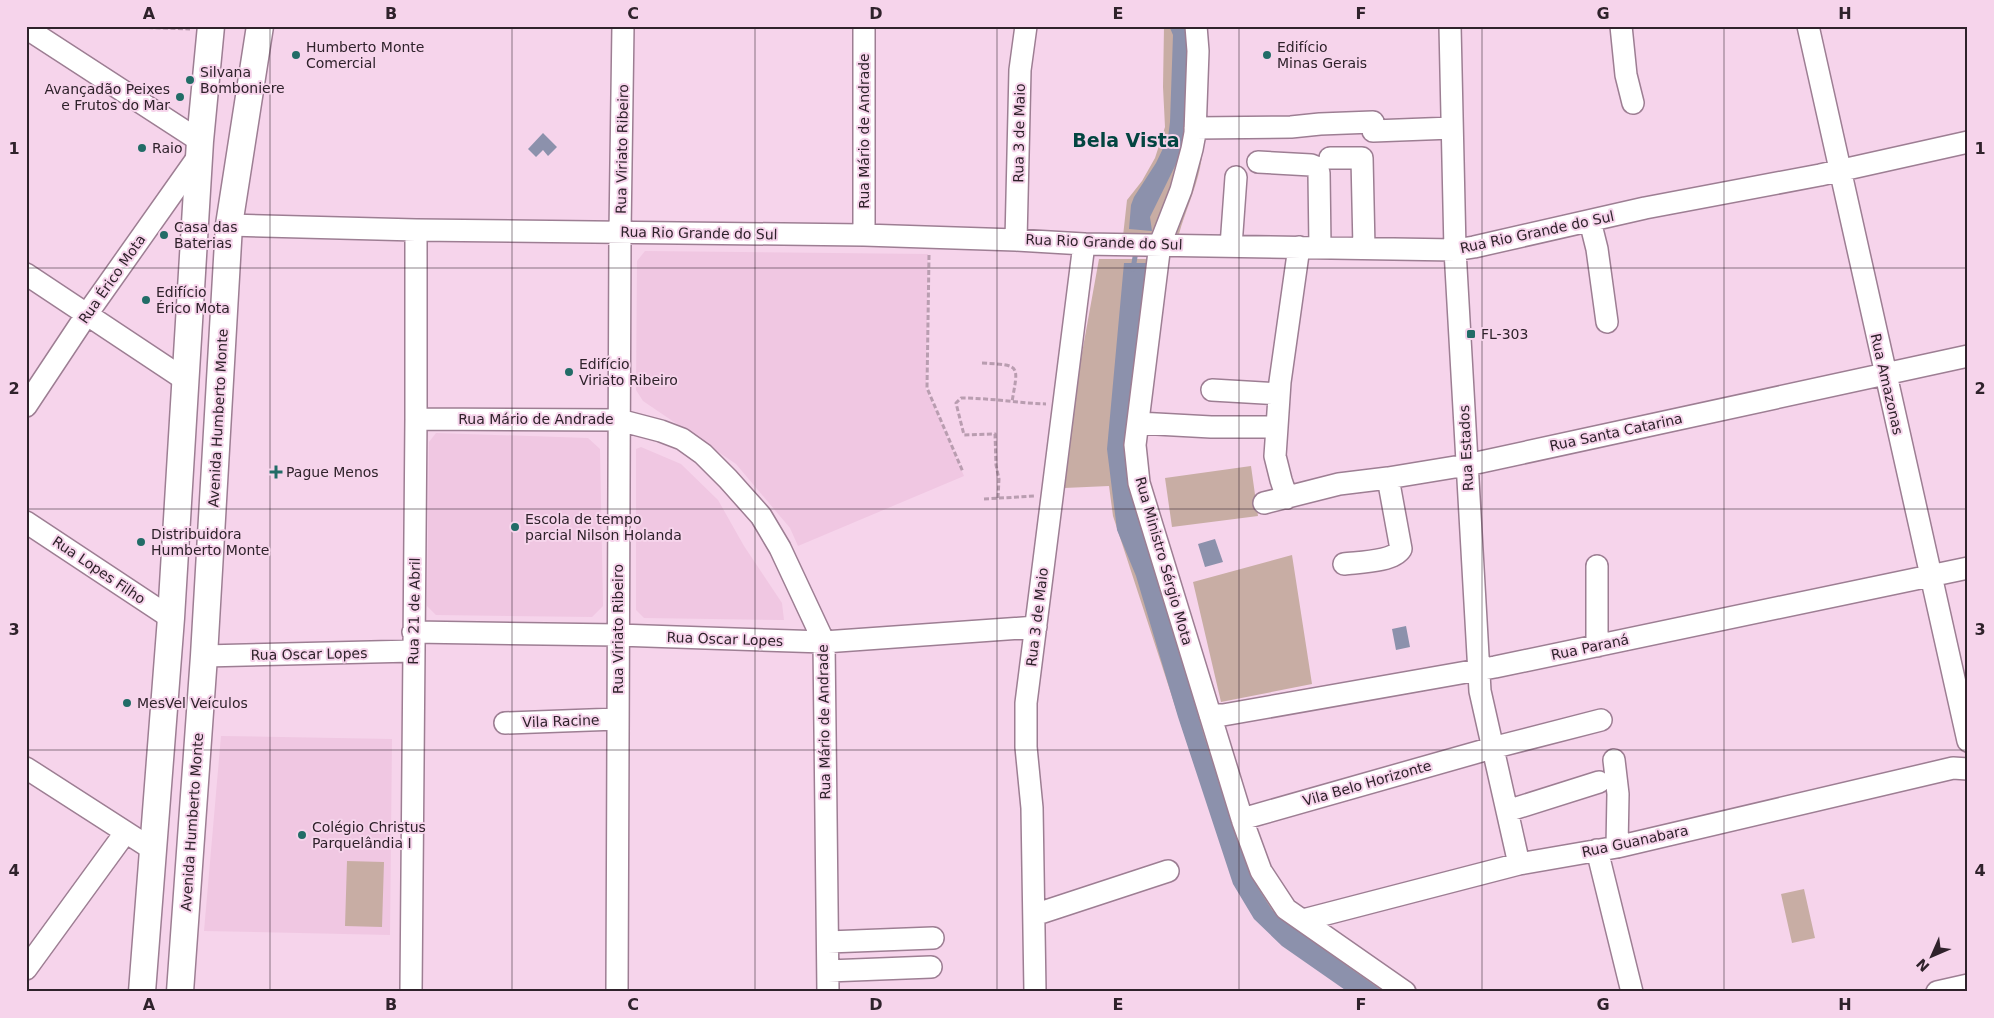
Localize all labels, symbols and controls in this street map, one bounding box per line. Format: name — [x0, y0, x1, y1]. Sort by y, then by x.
text: A — [143, 4, 156, 23]
text: B — [385, 4, 397, 23]
text: C — [627, 4, 639, 23]
text: D — [869, 4, 883, 23]
text: E — [1113, 4, 1123, 23]
text: F — [1356, 4, 1366, 23]
text: G — [1596, 4, 1610, 23]
text: H — [1838, 4, 1852, 23]
place label: Humberto Monte Comercial — [306, 39, 424, 71]
place label: Edifício Minas Gerais — [1277, 39, 1367, 71]
marker: Humberto Monte Comercial — [290, 49, 302, 61]
marker: Edifício Minas Gerais — [1261, 49, 1273, 61]
street label: Rua Mário de Andrade — [856, 53, 872, 209]
place label: Silvana Bomboniere — [200, 64, 285, 96]
marker: Silvana Bomboniere — [184, 74, 196, 86]
place label: Avançadão Peixes e Frutos do Mar — [45, 81, 170, 113]
street label: Rua 3 de Maio — [1010, 83, 1028, 183]
street label: Rua Viriato Ribeiro — [613, 84, 631, 214]
marker: Avançadão Peixes e Frutos do Mar — [174, 91, 186, 103]
district label: Bela Vista — [1072, 129, 1180, 151]
text: 1 — [8, 139, 20, 158]
text: 1 — [1974, 139, 1986, 158]
place label: Raio — [152, 140, 182, 156]
marker: Raio — [136, 142, 148, 154]
street label: Rua Rio Grande do Sul — [1458, 208, 1616, 256]
place label: Casa das Baterias — [174, 219, 237, 251]
street label: Rua Rio Grande do Sul — [620, 224, 778, 242]
marker: Casa das Baterias — [158, 229, 170, 241]
street label: Rua Érico Mota — [75, 231, 149, 327]
street label: Rua Rio Grande do Sul — [1025, 231, 1183, 253]
place label: Edifício Érico Mota — [156, 284, 230, 316]
marker: Edifício Érico Mota — [140, 294, 152, 306]
place label: FL-303 — [1481, 326, 1528, 342]
street label: Avenida Humberto Monte — [205, 328, 231, 508]
marker: FL-303 — [1465, 328, 1477, 340]
street label: Rua Amazonas — [1868, 332, 1906, 436]
place label: Edifício Viriato Ribeiro — [579, 356, 678, 388]
marker: Edifício Viriato Ribeiro — [563, 366, 575, 378]
text: 2 — [8, 379, 20, 398]
text: 2 — [1974, 379, 1986, 398]
street label: Rua Estados — [1456, 405, 1476, 491]
street label: Rua Santa Catarina — [1548, 410, 1684, 454]
street label: Rua Mário de Andrade — [458, 411, 614, 427]
place label: Pague Menos — [286, 464, 379, 480]
marker: Pague Menos — [270, 466, 282, 478]
street label: Rua Ministro Sérgio Mota — [1132, 475, 1196, 647]
place label: Escola de tempo parcial Nilson Holanda — [525, 511, 682, 543]
marker: Escola de tempo parcial Nilson Holanda — [509, 521, 521, 533]
place label: Distribuidora Humberto Monte — [151, 526, 269, 558]
street label: Rua Lopes Filho — [49, 533, 149, 607]
marker: Distribuidora Humberto Monte — [135, 536, 147, 548]
street label: Rua 21 de Abril — [405, 557, 423, 665]
street label: Rua Viriato Ribeiro — [610, 564, 626, 694]
street label: Rua 3 de Maio — [1023, 567, 1051, 667]
text: 3 — [8, 620, 20, 639]
text: 3 — [1974, 620, 1986, 639]
street label: Rua Oscar Lopes — [666, 629, 784, 649]
street label: Rua Paraná — [1550, 631, 1630, 663]
street label: Rua Mário de Andrade — [815, 644, 833, 800]
street label: Rua Oscar Lopes — [251, 645, 367, 663]
place label: MesVel Veículos — [137, 695, 248, 711]
marker: MesVel Veículos — [121, 697, 133, 709]
street label: Vila Racine — [522, 712, 600, 730]
street label: Avenida Humberto Monte — [178, 732, 206, 912]
street label: Vila Belo Horizonte — [1301, 757, 1433, 809]
place label: Colégio Christus Parquelândia I — [312, 819, 426, 851]
street label: Rua Guanabara — [1580, 822, 1690, 860]
marker: Colégio Christus Parquelândia I — [296, 829, 308, 841]
text: 4 — [8, 861, 20, 880]
text: 4 — [1974, 861, 1986, 880]
north arrow — [1906, 930, 1956, 980]
text: N — [1913, 955, 1933, 975]
text: A — [143, 995, 156, 1014]
text: B — [385, 995, 397, 1014]
text: C — [627, 995, 639, 1014]
text: D — [869, 995, 883, 1014]
text: E — [1113, 995, 1123, 1014]
text: F — [1356, 995, 1366, 1014]
text: G — [1596, 995, 1610, 1014]
text: H — [1838, 995, 1852, 1014]

